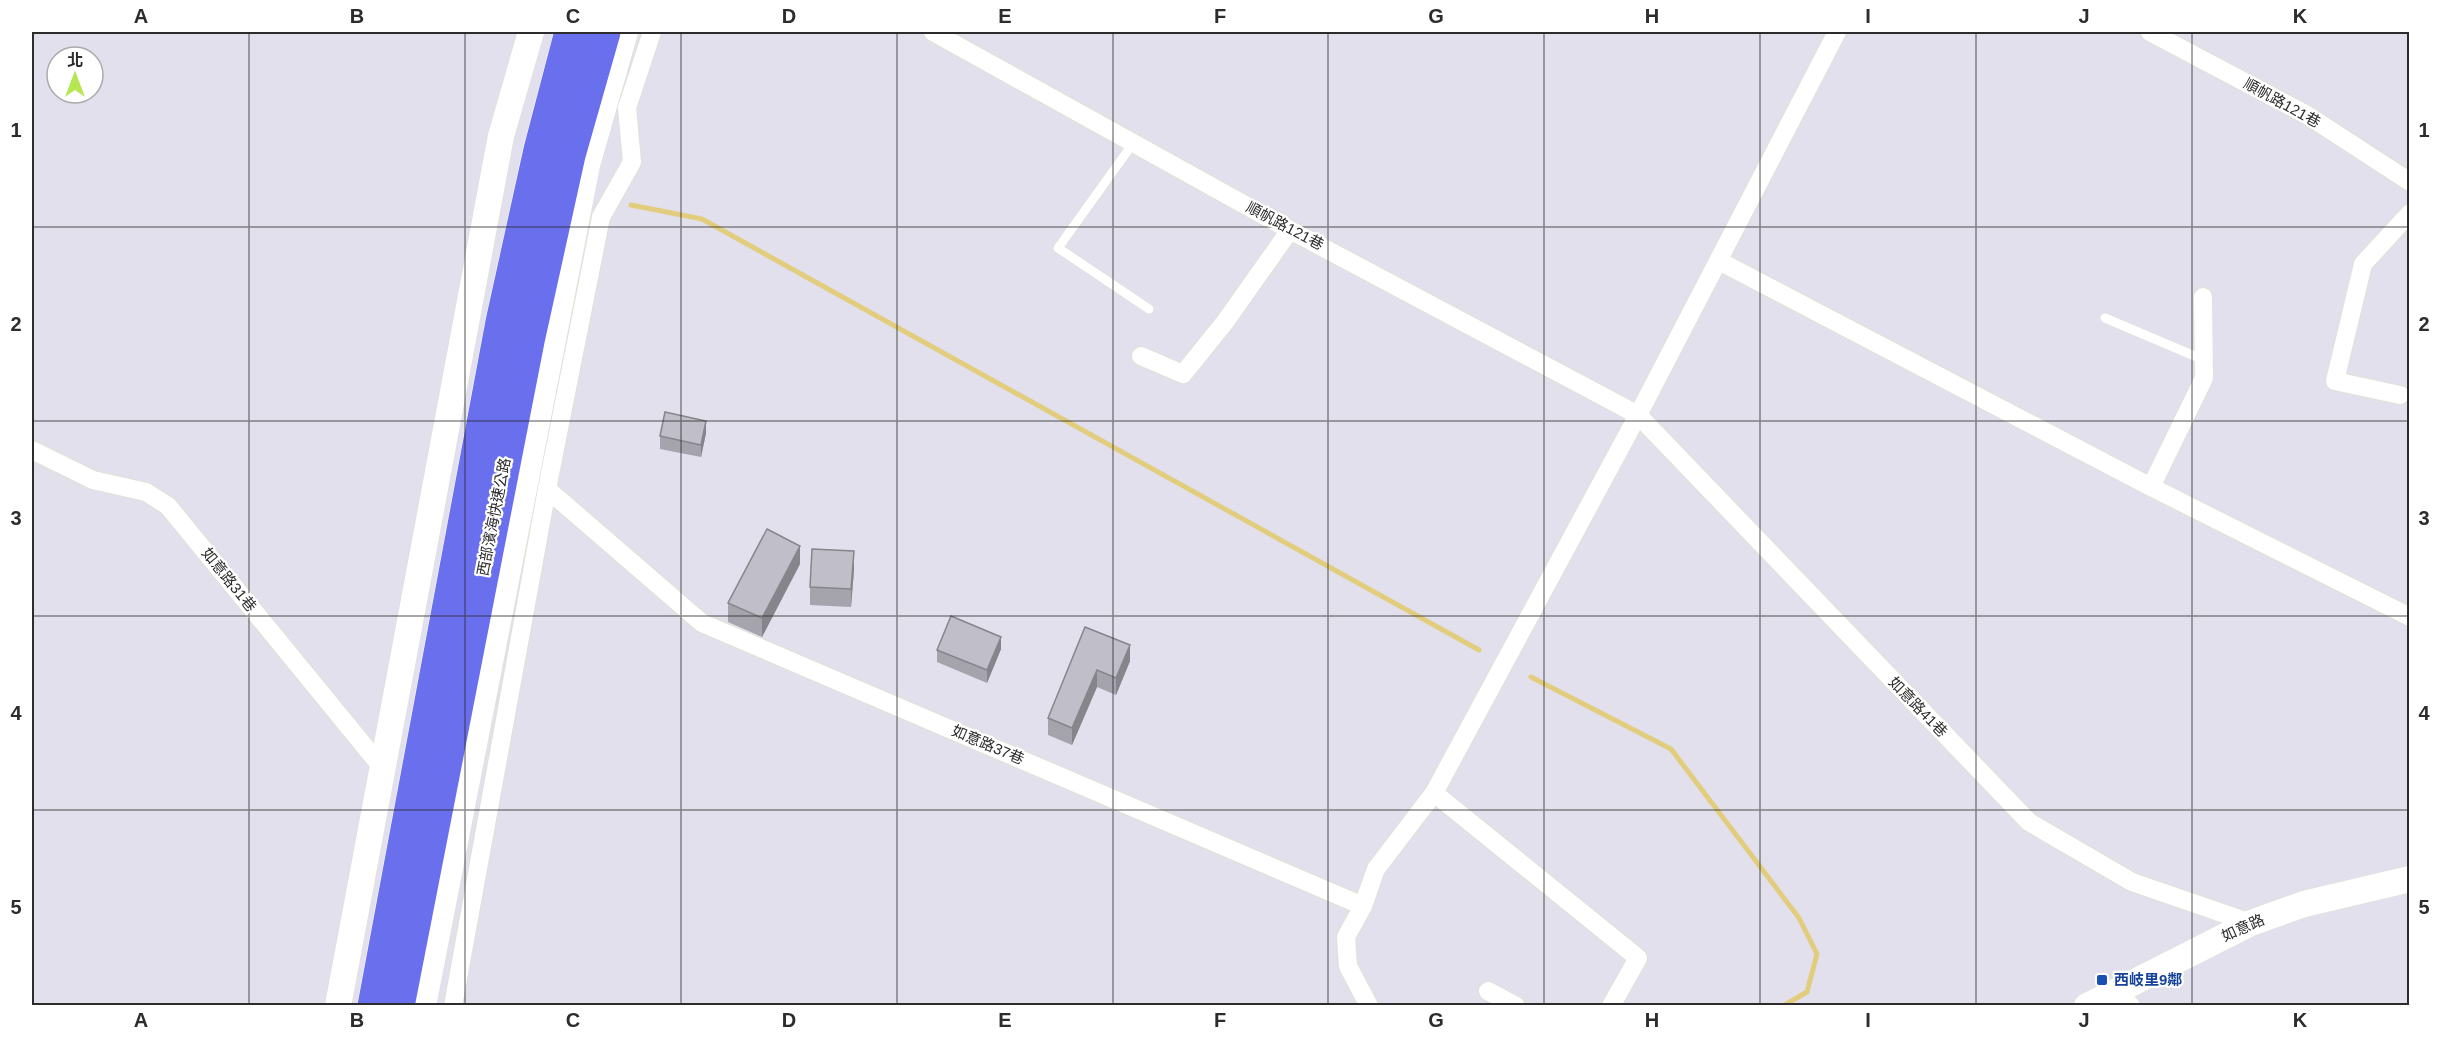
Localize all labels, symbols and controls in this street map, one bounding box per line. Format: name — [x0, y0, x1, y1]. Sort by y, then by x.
text: A — [134, 5, 148, 27]
text: B — [350, 5, 364, 27]
text: C — [566, 5, 580, 27]
text: D — [782, 5, 796, 27]
text: E — [998, 5, 1012, 27]
text: F — [1214, 5, 1226, 27]
text: G — [1428, 5, 1444, 27]
text: H — [1645, 5, 1659, 27]
text: I — [1865, 5, 1871, 27]
text: J — [2078, 5, 2090, 27]
text: K — [2293, 5, 2308, 27]
north arrow — [45, 45, 105, 105]
text: 北 — [67, 52, 83, 69]
street label: 順帆路121巷 — [2241, 75, 2324, 131]
text: 1 — [10, 119, 22, 141]
text: 1 — [2418, 119, 2430, 141]
street label: 順帆路121巷 — [1244, 198, 1327, 253]
text: 2 — [10, 313, 22, 335]
text: 2 — [2418, 313, 2430, 335]
street label: 西部濱海快速公路 — [474, 456, 513, 577]
text: 3 — [10, 507, 22, 529]
text: 3 — [2418, 507, 2430, 529]
street label: 如意路31巷 — [199, 545, 260, 615]
street label: 如意路41巷 — [1886, 673, 1951, 740]
text: 4 — [10, 702, 22, 724]
text: 4 — [2418, 702, 2430, 724]
street label: 如意路37巷 — [950, 722, 1027, 767]
text: 5 — [10, 896, 22, 918]
text: 5 — [2418, 896, 2430, 918]
street label: 如意路 — [2219, 911, 2267, 944]
place label: 西岐里9鄰 — [2114, 971, 2182, 988]
marker: 西岐里9鄰 — [2095, 973, 2109, 987]
text: A — [134, 1009, 148, 1031]
text: B — [350, 1009, 364, 1031]
text: C — [566, 1009, 580, 1031]
text: D — [782, 1009, 796, 1031]
text: E — [998, 1009, 1012, 1031]
text: F — [1214, 1009, 1226, 1031]
text: G — [1428, 1009, 1444, 1031]
text: H — [1645, 1009, 1659, 1031]
text: I — [1865, 1009, 1871, 1031]
text: J — [2078, 1009, 2090, 1031]
text: K — [2293, 1009, 2308, 1031]

